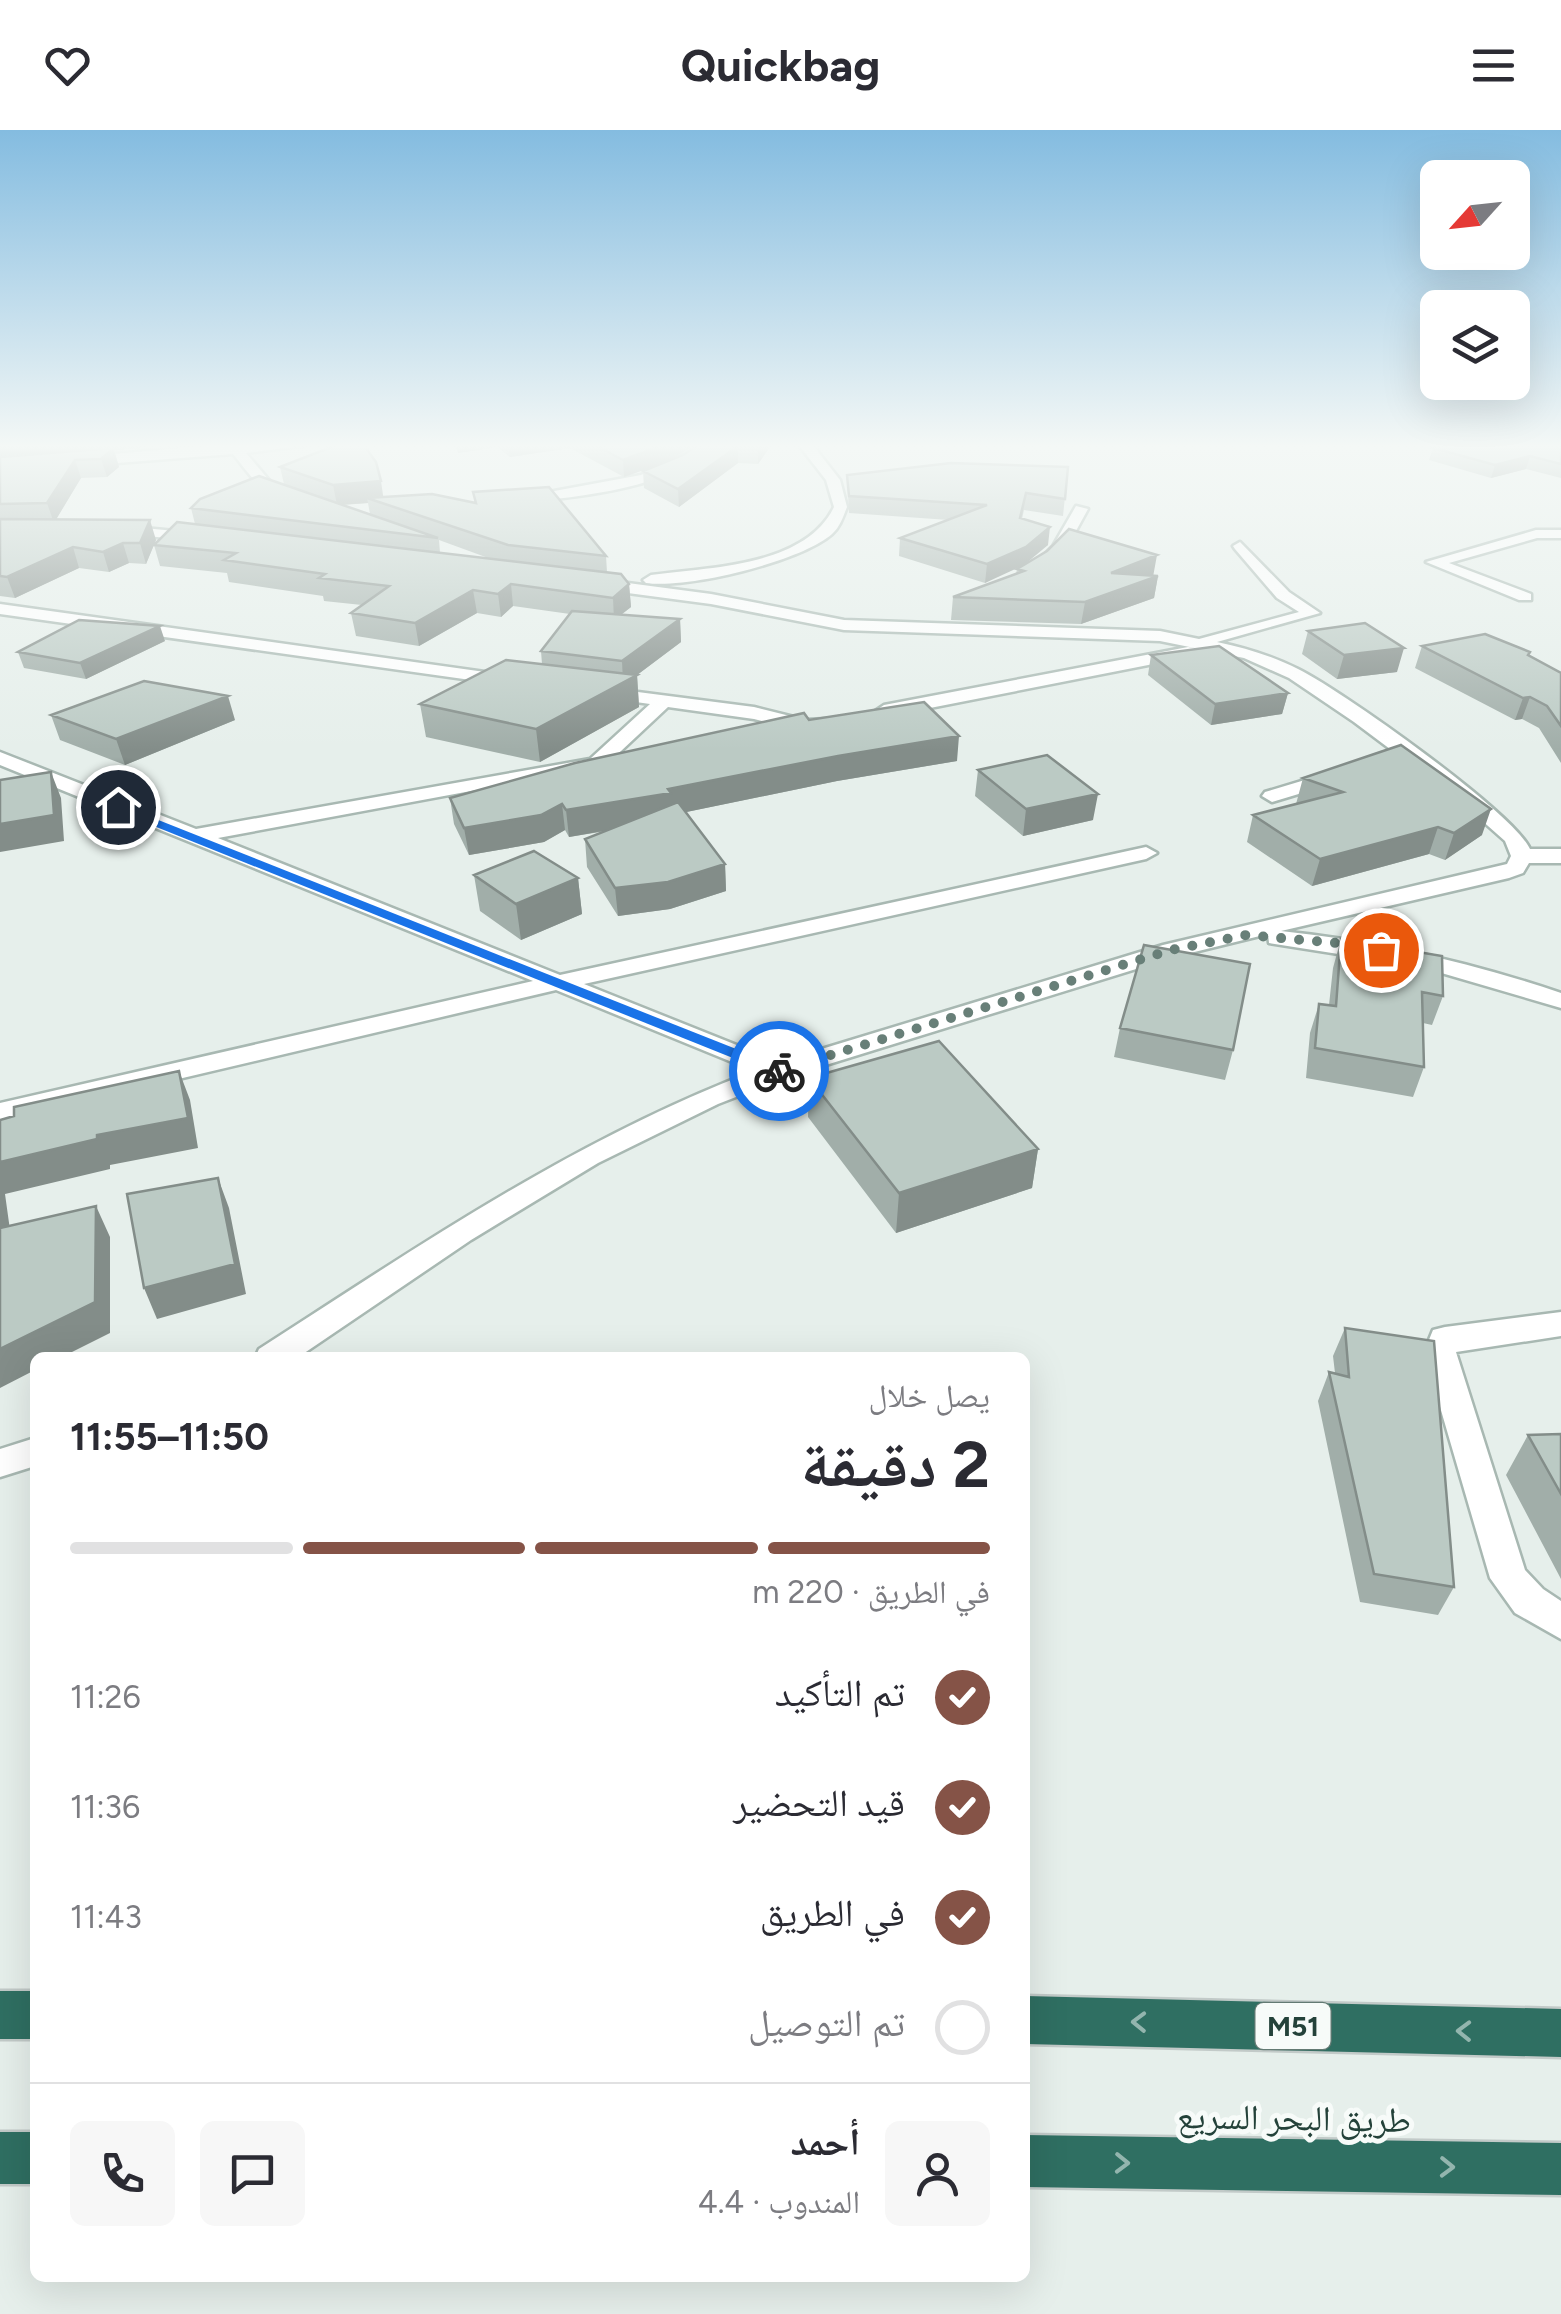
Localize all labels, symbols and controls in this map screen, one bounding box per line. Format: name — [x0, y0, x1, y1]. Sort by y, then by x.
icon: heart — [40, 38, 95, 93]
text: Quickbag — [681, 38, 880, 92]
icon: menu — [1466, 38, 1521, 93]
north arrow — [1420, 160, 1530, 270]
map controls — [1420, 160, 1530, 400]
button: layers — [1420, 290, 1530, 400]
pin — [76, 765, 161, 850]
icon: home — [91, 780, 146, 835]
pin — [1339, 908, 1424, 993]
icon: bag — [1354, 923, 1409, 978]
courier — [729, 1021, 829, 1121]
icon: bike — [752, 1044, 807, 1099]
text: يصل خلال — [868, 1377, 990, 1415]
text: 11:50–11:55 — [70, 1414, 269, 1460]
text: 2 دقيقة — [800, 1425, 990, 1503]
text: في الطريق · 220 m — [752, 1573, 990, 1611]
text: تم التأكيد — [775, 1670, 905, 1716]
icon: check — [935, 1670, 990, 1725]
text: 11:26 — [70, 1678, 141, 1716]
text: قيد التحضير — [733, 1780, 905, 1826]
icon: check — [935, 1780, 990, 1835]
text: 11:36 — [70, 1788, 140, 1826]
text: في الطريق — [760, 1890, 905, 1936]
icon: check — [935, 1890, 990, 1945]
text: 11:43 — [70, 1898, 142, 1936]
text: تم التوصيل — [748, 2000, 905, 2046]
road number: M51 — [1256, 2003, 1330, 2049]
one-way arrow — [1130, 2012, 1146, 2033]
one-way arrow — [1455, 2020, 1471, 2041]
street label: طريق البحر السريع — [1177, 2095, 1411, 2142]
text: أحمد — [790, 2119, 860, 2165]
button: phone — [70, 2121, 175, 2226]
button: chat — [200, 2121, 305, 2226]
button: person — [885, 2121, 990, 2226]
one-way arrow — [1116, 2152, 1131, 2174]
one-way arrow — [1440, 2157, 1456, 2178]
text: المندوب · 4.4 — [698, 2183, 860, 2221]

